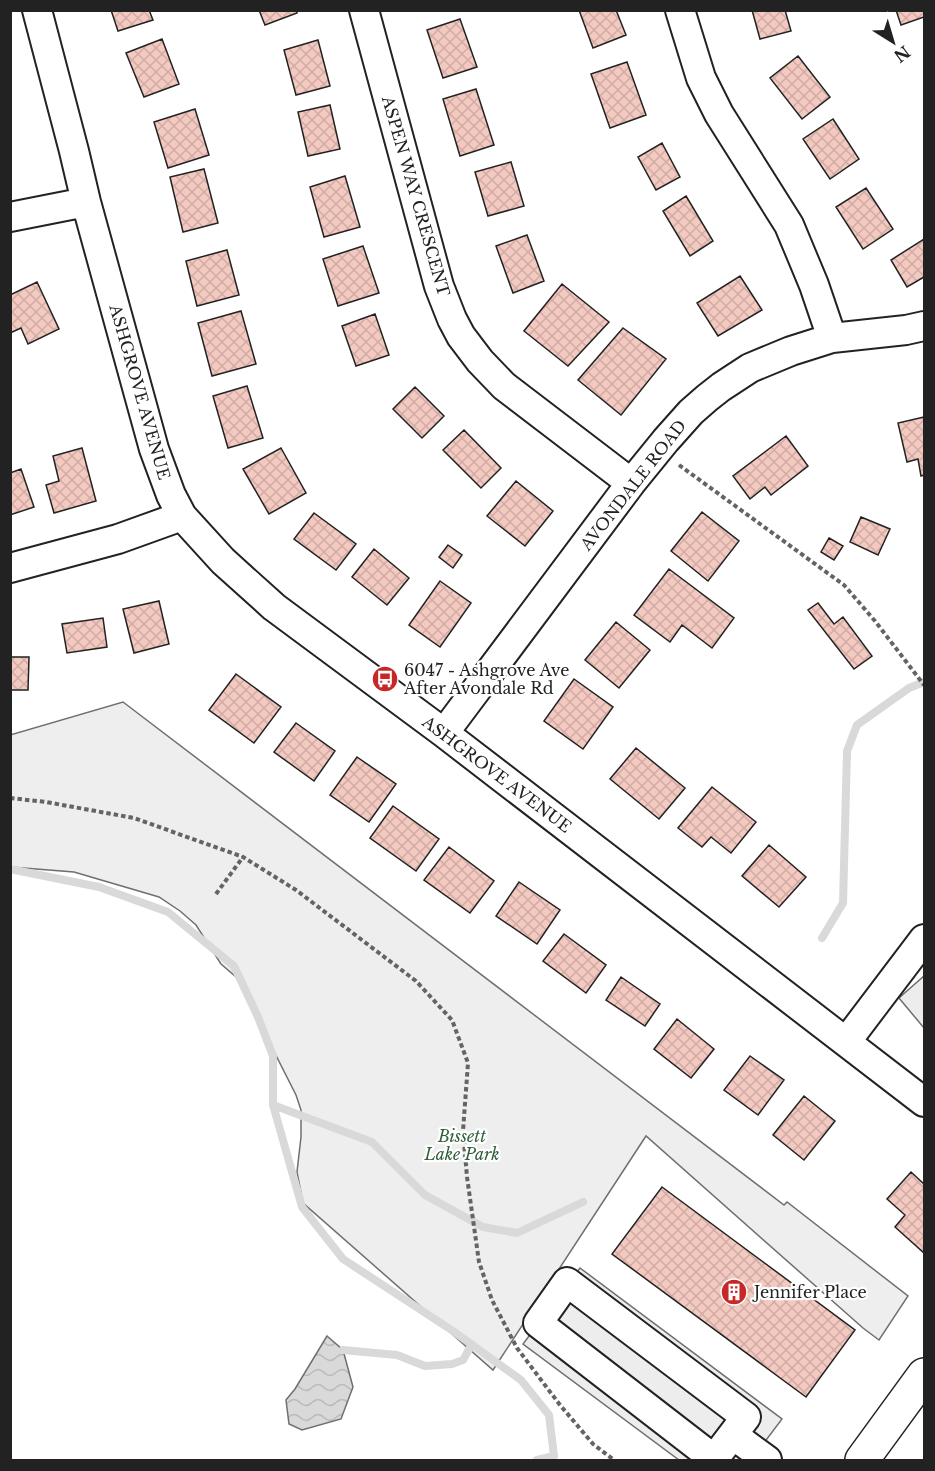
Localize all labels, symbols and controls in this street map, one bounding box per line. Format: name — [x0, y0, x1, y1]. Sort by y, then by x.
north arrow — [863, 12, 923, 72]
text: N — [890, 41, 914, 66]
street label: ASPEN WAY CRESCENT — [378, 93, 454, 299]
street label: ASHGROVE AVENUE — [105, 301, 175, 482]
street label: AVONDALE ROAD — [575, 416, 690, 555]
place label: 6047 - Ashgrove Ave After Avondale Rd — [403, 660, 569, 698]
bus stop icon: 6047 - Ashgrove Ave After Avondale Rd — [370, 664, 400, 694]
street label: ASHGROVE AVENUE — [418, 711, 575, 837]
park label: Bissett Lake Park — [423, 1126, 500, 1164]
building icon: Jennifer Place — [719, 1277, 749, 1307]
place label: Jennifer Place — [752, 1282, 867, 1302]

